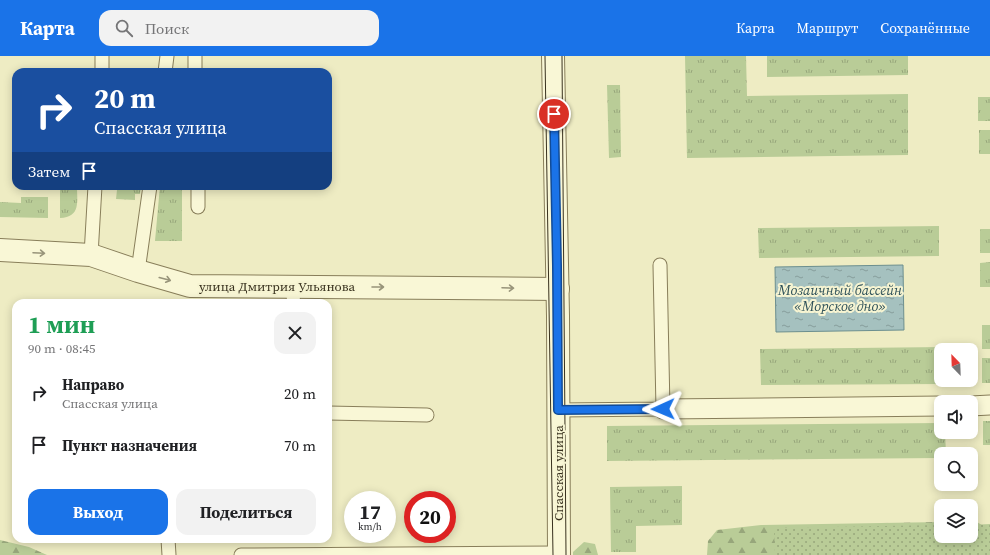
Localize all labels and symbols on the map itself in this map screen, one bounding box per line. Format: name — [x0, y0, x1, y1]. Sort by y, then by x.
pin — [537, 97, 571, 131]
one-way arrow — [32, 249, 45, 256]
one-way arrow — [159, 276, 172, 283]
street label: улица Дмитрия Ульянова — [199, 278, 355, 295]
water label: Мозаичный бассейн «Морское дно» — [777, 280, 902, 316]
one-way arrow — [371, 283, 384, 291]
one-way arrow — [501, 284, 514, 292]
north arrow — [934, 343, 978, 387]
position arrow — [642, 388, 684, 430]
street label: Спасская улица — [550, 425, 567, 521]
speed limit sign: 20 — [404, 491, 456, 543]

